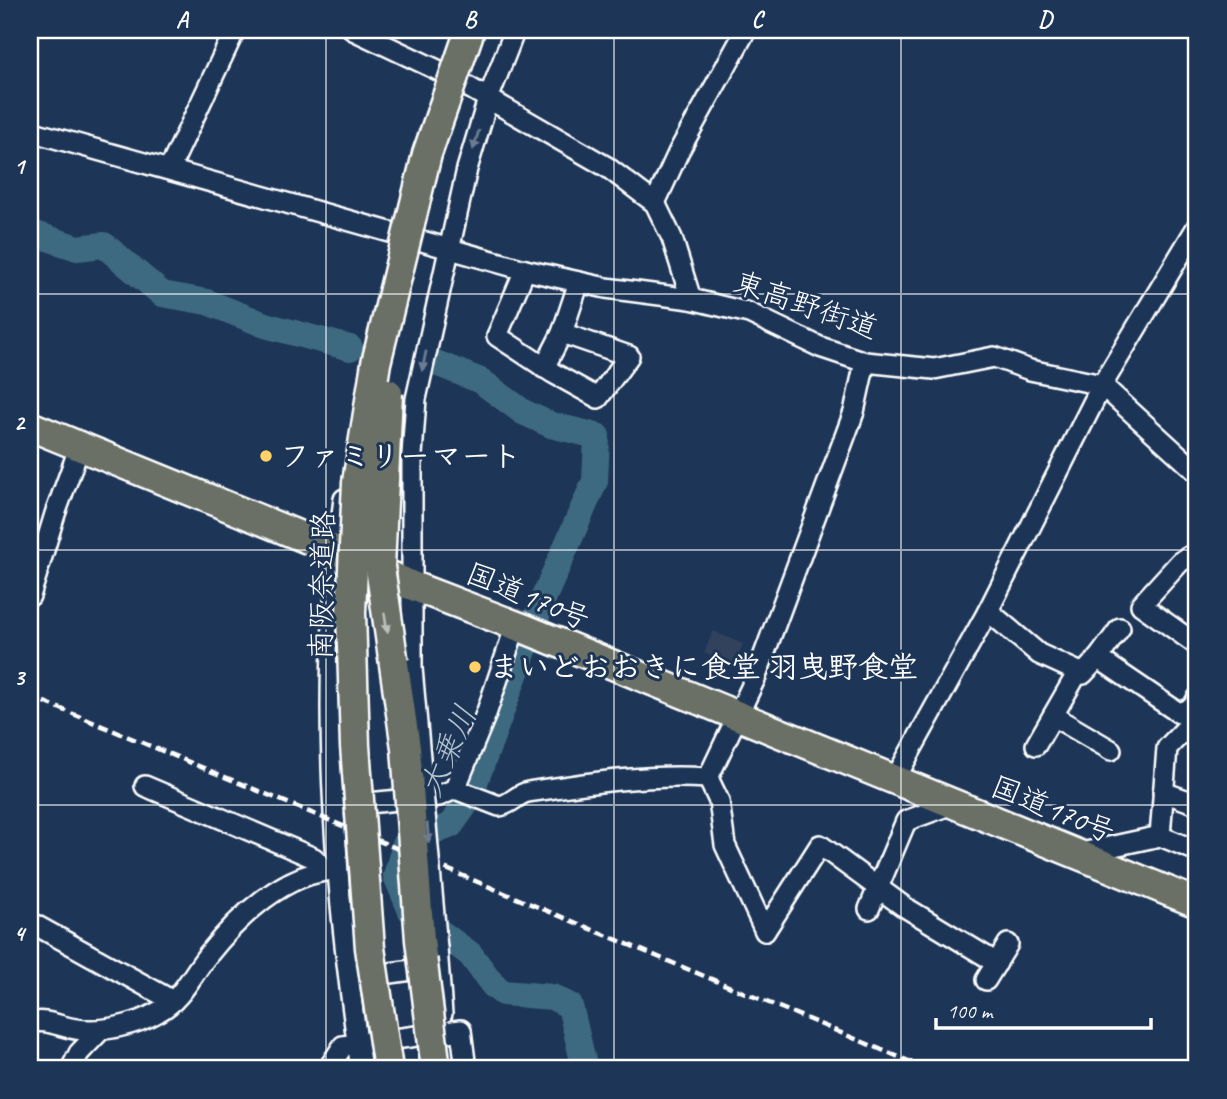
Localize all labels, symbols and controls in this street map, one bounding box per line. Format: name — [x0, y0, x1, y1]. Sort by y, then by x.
text: A — [176, 5, 190, 34]
text: B — [464, 5, 478, 34]
text: C — [752, 5, 766, 34]
text: D — [1038, 5, 1054, 34]
one-way arrow — [470, 130, 480, 151]
text: 1 — [14, 152, 27, 181]
street label: 東高野街道 — [729, 263, 883, 347]
one-way arrow — [419, 350, 430, 372]
text: 2 — [14, 408, 27, 437]
place label: ファミリーマート — [280, 437, 521, 475]
marker: ファミリーマート — [258, 448, 274, 464]
street label: 南阪奈道路 — [302, 510, 342, 660]
street label: 国道170号 — [460, 554, 596, 638]
one-way arrow — [381, 612, 392, 634]
place label: まいどおおきに食堂 羽曳野食堂 — [489, 648, 918, 686]
marker: まいどおおきに食堂 羽曳野食堂 — [467, 659, 483, 675]
text: 3 — [14, 663, 27, 692]
water label: 大乗川 — [410, 699, 486, 803]
street label: 国道170号 — [985, 767, 1121, 851]
one-way arrow — [423, 823, 434, 845]
text: 4 — [14, 919, 27, 948]
scale bar — [936, 987, 1152, 1031]
text: 100 m — [947, 998, 994, 1024]

